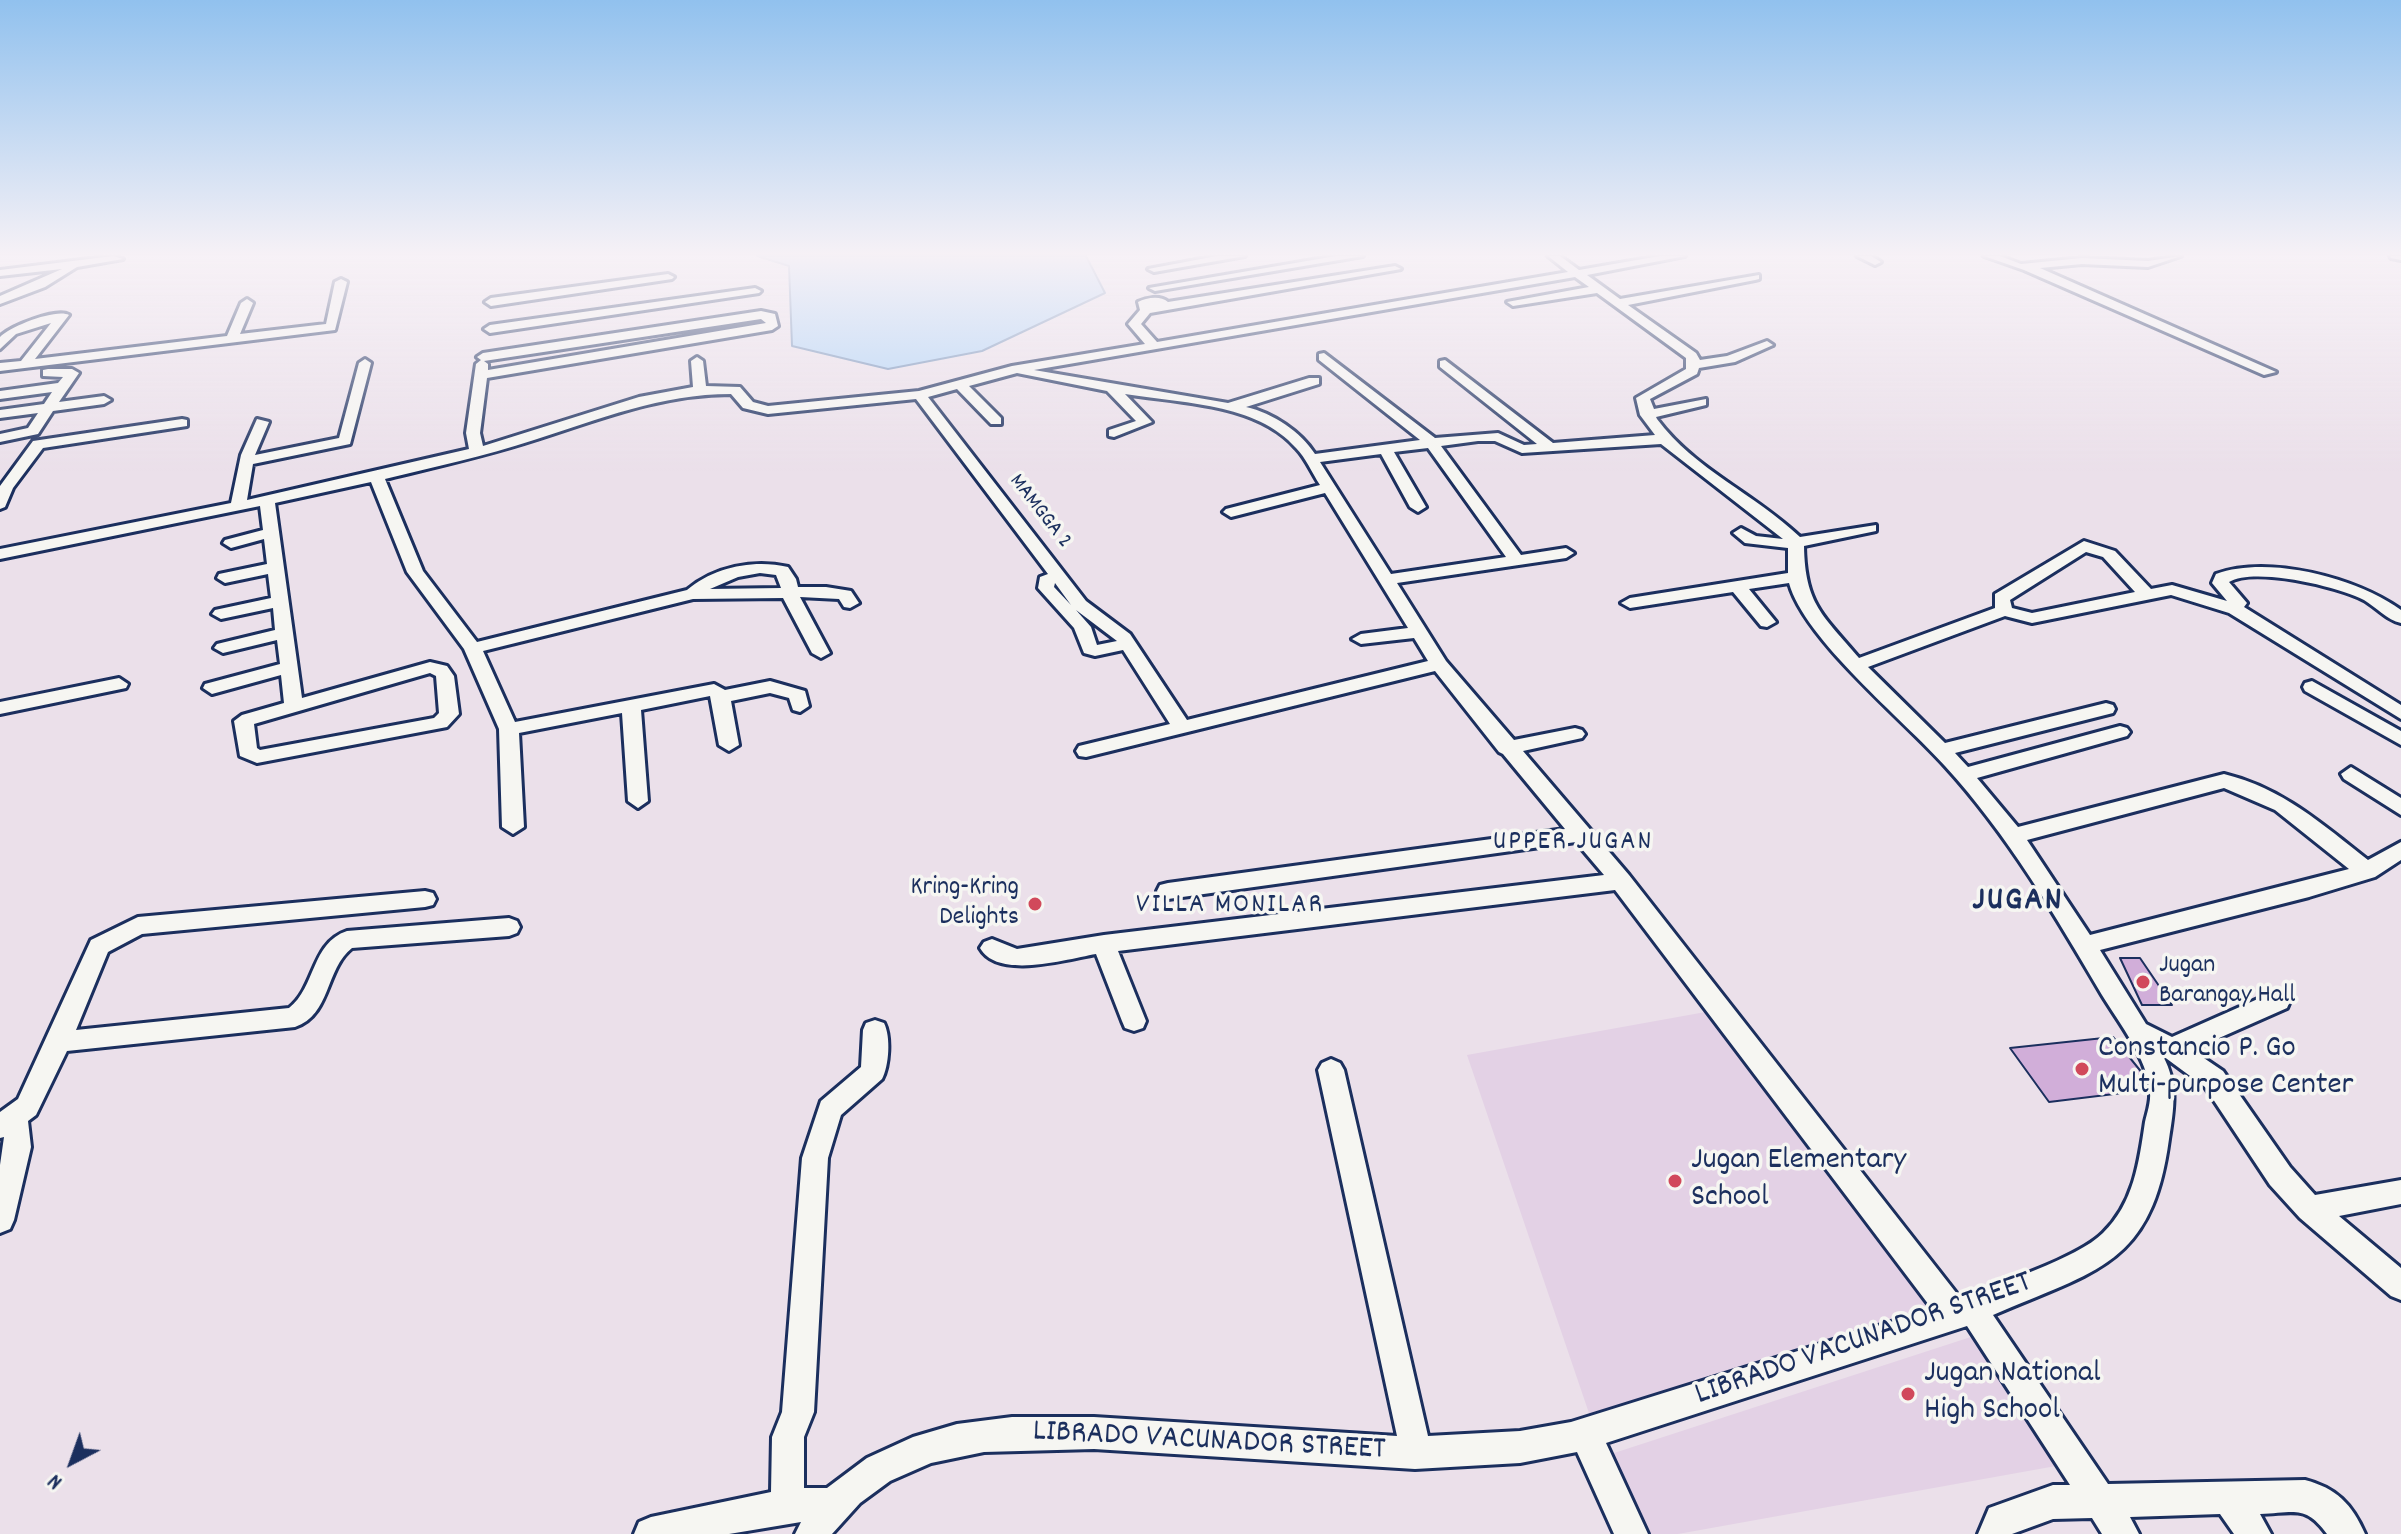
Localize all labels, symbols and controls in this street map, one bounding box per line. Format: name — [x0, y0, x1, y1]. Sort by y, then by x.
street label: MAMGGA 2 — [1002, 470, 1076, 554]
district label: UPPER JUGAN — [1493, 827, 1653, 861]
place label: Kring-Kring Delights — [910, 873, 1019, 934]
district label: JUGAN — [1972, 883, 2064, 923]
district label: VILLA MONILAR — [1136, 890, 1324, 924]
marker: Kring-Kring Delights — [1026, 895, 1044, 913]
place label: Jugan Barangay Hall — [2159, 951, 2295, 1012]
marker: Jugan Barangay Hall — [2134, 973, 2152, 991]
place label: Constancio P. Go Multi-purpose Center — [2098, 1032, 2353, 1107]
marker: Constancio P. Go Multi-purpose Center — [2073, 1060, 2091, 1078]
place label: Jugan Elementary School — [1691, 1144, 1906, 1219]
marker: Jugan Elementary School — [1666, 1172, 1684, 1190]
street label: LIBRADO VACUNADOR STREET — [1691, 1265, 2037, 1417]
place label: Jugan National High School — [1924, 1357, 2101, 1432]
marker: Jugan National High School — [1899, 1385, 1917, 1403]
street label: LIBRADO VACUNADOR STREET — [1032, 1415, 1386, 1471]
north arrow — [32, 1422, 112, 1502]
text: N — [42, 1465, 70, 1496]

